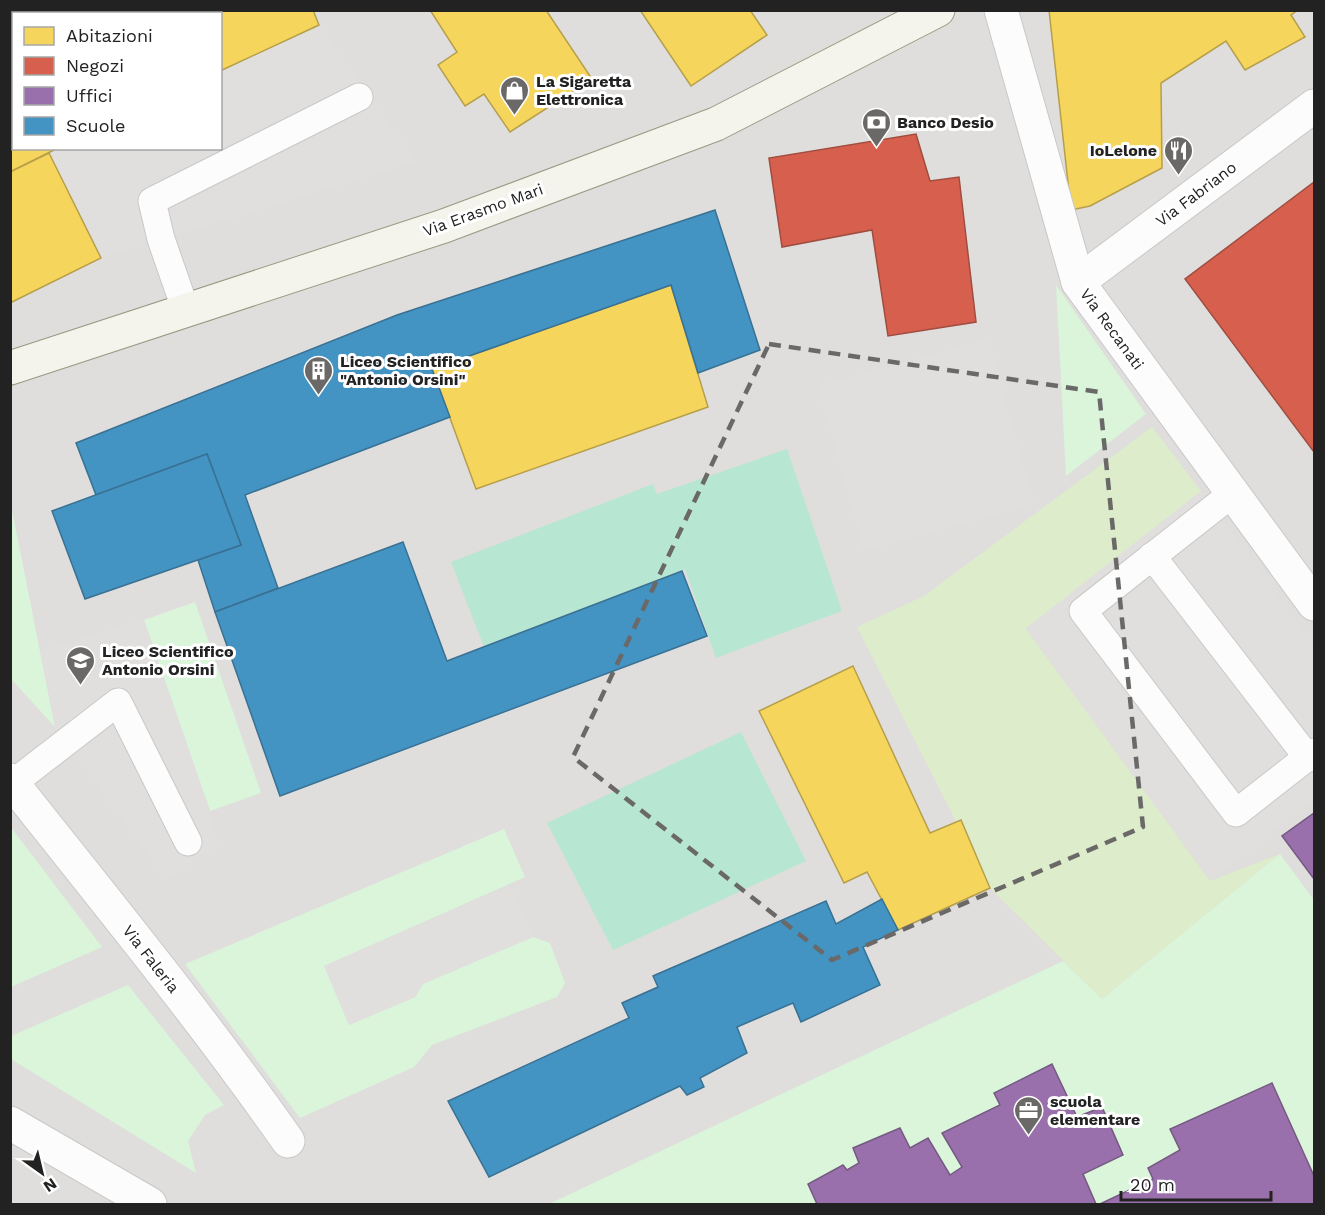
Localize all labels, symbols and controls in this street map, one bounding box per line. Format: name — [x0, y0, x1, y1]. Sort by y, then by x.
legend — [12, 12, 222, 150]
text: Abitazioni — [66, 25, 153, 46]
text: Negozi — [66, 55, 124, 76]
place label: La Sigaretta Elettronica — [536, 72, 632, 109]
shop icon: La Sigaretta Elettronica — [499, 74, 531, 116]
text: Uffici — [66, 85, 113, 106]
bank icon: Banco Desio — [860, 106, 892, 148]
place label: Banco Desio — [897, 113, 994, 132]
text: Scuole — [66, 115, 125, 136]
restaurant icon: IoLelone — [1162, 134, 1194, 176]
place label: IoLelone — [1090, 141, 1157, 160]
street label: Via Fabriano — [1152, 157, 1240, 231]
street label: Via Erasmo Mari — [420, 179, 546, 241]
street label: Via Recanati — [1076, 285, 1148, 373]
place label: Liceo Scientifico "Antonio Orsini" — [340, 352, 472, 389]
building icon: Liceo Scientifico "Antonio Orsini" — [303, 354, 335, 396]
place label: Liceo Scientifico Antonio Orsini — [102, 642, 234, 679]
school or university icon: Liceo Scientifico Antonio Orsini — [65, 644, 97, 686]
street label: Via Faleria — [119, 921, 183, 997]
place label: scuola elementare — [1050, 1092, 1140, 1129]
office icon: scuola elementare — [1013, 1094, 1045, 1136]
north arrow — [12, 1143, 72, 1203]
scale bar — [1121, 1164, 1271, 1202]
text: N — [40, 1174, 60, 1196]
text: 20 m — [1130, 1174, 1175, 1195]

